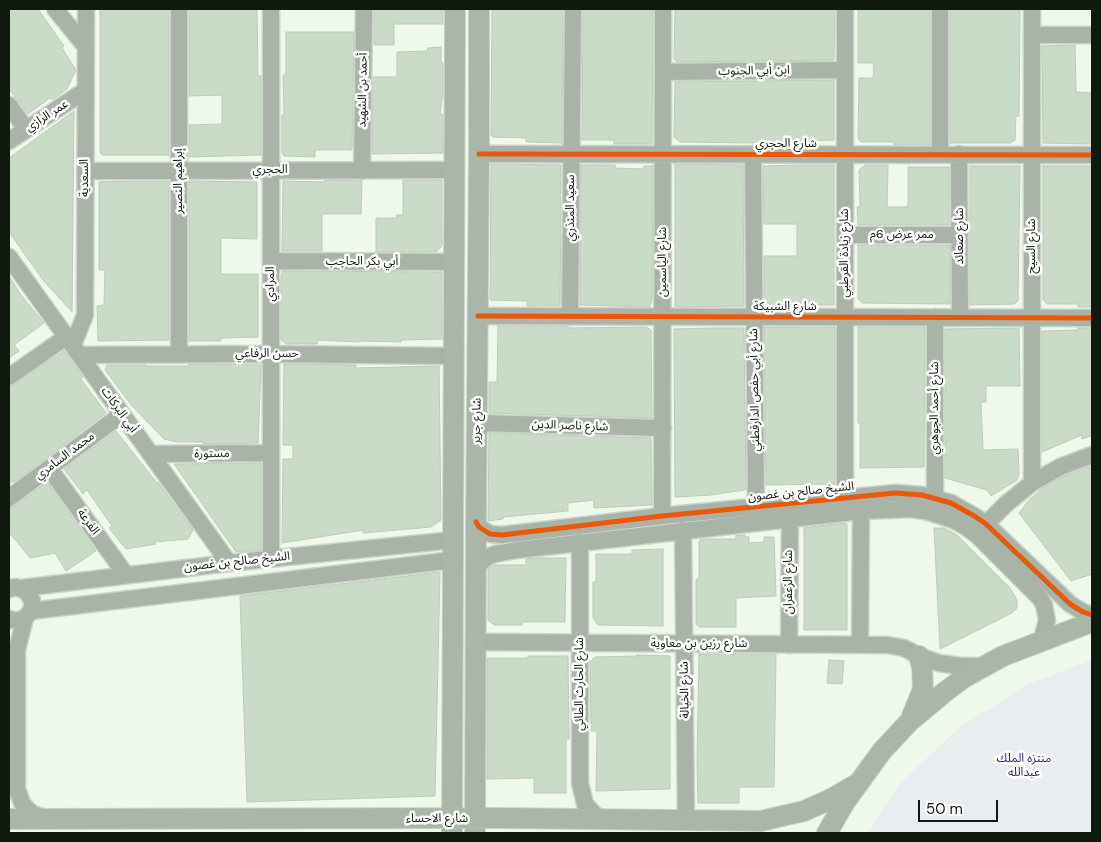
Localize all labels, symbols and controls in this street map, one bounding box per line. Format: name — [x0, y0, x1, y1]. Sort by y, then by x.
street label: أحمد بن الشهيد — [355, 53, 371, 127]
street label: ابن أبي الجنوب — [718, 63, 790, 79]
street label: عمر الرازي — [23, 97, 71, 135]
street label: شارع الحجري — [755, 137, 817, 151]
street label: إبراهيم النصير — [172, 148, 186, 214]
street label: السعدية — [78, 159, 92, 197]
street label: الحجري — [252, 163, 288, 177]
street label: سعيد المنذري — [564, 175, 578, 241]
street label: شارع صعائد — [953, 208, 967, 264]
street label: شارع زيادة القرطبي — [838, 209, 852, 297]
street label: شارع السيح — [1025, 218, 1039, 274]
street label: شارع الياسمين — [656, 227, 670, 297]
street label: ممر عرض 6م — [870, 228, 934, 242]
street label: أبي بكر الحاجب — [326, 255, 398, 269]
street label: المرادي — [264, 266, 278, 302]
street label: شارع الشبيكة — [753, 300, 817, 314]
street label: شارع أبي حفص الدارقطني — [747, 328, 763, 452]
street label: حسن الرفاعي — [235, 347, 299, 361]
street label: شارع أحمد الجوهري — [928, 361, 942, 455]
street label: أبي البركات — [98, 384, 140, 436]
street label: شارع جرير — [469, 398, 485, 444]
street label: شارع ناصر الدين — [531, 417, 609, 435]
street label: محمد السامري — [33, 429, 97, 483]
street label: مستورة — [194, 446, 230, 462]
street label: الشيخ صالح بن غصون — [747, 479, 855, 505]
street label: الفرعة — [74, 506, 102, 538]
street label: الشيخ صالح بن غصون — [183, 549, 291, 575]
street label: شارع الزعفران — [782, 550, 796, 614]
street label: شارع الحارث الطائي — [573, 637, 587, 731]
street label: شارع رزين بن معاوية — [651, 637, 747, 651]
street label: شارع الخيالة — [677, 661, 693, 719]
park label: منتزه الملك عبدالله — [997, 752, 1051, 780]
scale bar — [921, 790, 1001, 822]
text: 50 m — [926, 799, 963, 819]
street label: شارع الاحساء — [406, 812, 468, 826]

